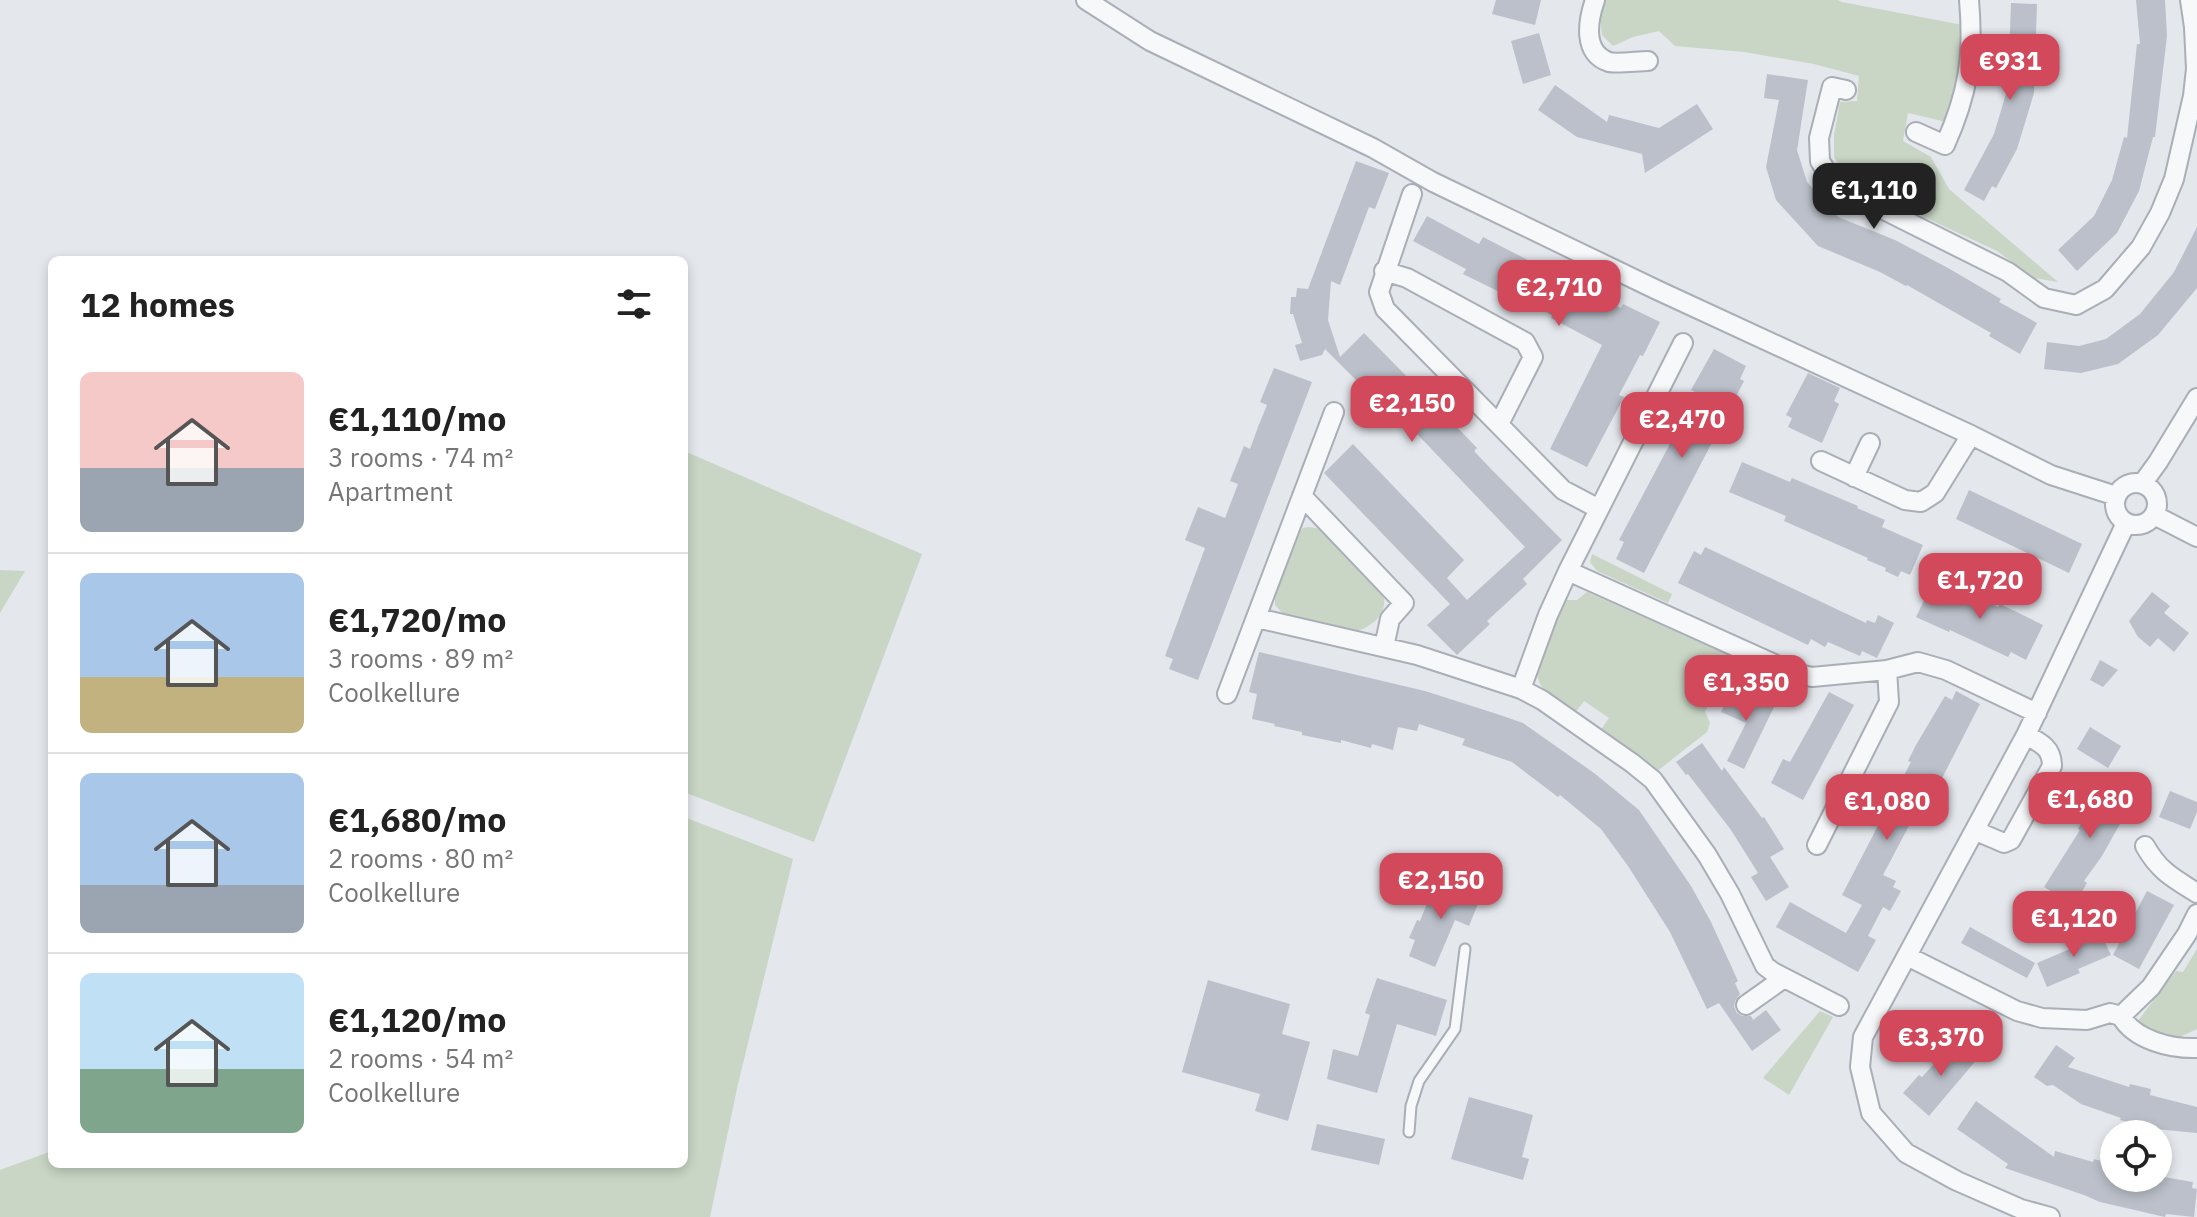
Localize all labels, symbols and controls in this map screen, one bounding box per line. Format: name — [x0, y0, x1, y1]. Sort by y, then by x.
pin: €931 — [1963, 34, 2057, 102]
text: €931 — [1978, 43, 2042, 77]
pin: €1,110 — [1809, 163, 1939, 231]
text: €1,110 — [1831, 172, 1917, 206]
pin: €2,710 — [1494, 260, 1624, 328]
text: €2,710 — [1516, 269, 1602, 303]
text: 12 homes — [80, 282, 235, 326]
icon: filters — [612, 282, 656, 326]
pin: €2,150 — [1347, 376, 1477, 444]
text: €2,150 — [1369, 385, 1455, 419]
pin: €2,470 — [1617, 392, 1747, 460]
text: €1,110/mo — [328, 396, 506, 440]
text: €2,470 — [1639, 401, 1725, 435]
icon: home — [144, 404, 240, 500]
text: 3 rooms · 74 m² — [328, 440, 513, 474]
text: Apartment — [328, 474, 453, 508]
pin: €1,720 — [1915, 553, 2045, 621]
text: €1,720 — [1937, 562, 2023, 596]
text: €1,720/mo — [328, 597, 506, 641]
icon: home — [144, 605, 240, 701]
text: 3 rooms · 89 m² — [328, 641, 513, 675]
pin: €1,350 — [1681, 655, 1811, 723]
text: €1,350 — [1703, 664, 1789, 698]
text: Coolkellure — [328, 675, 460, 709]
pin: €1,680 — [2025, 772, 2155, 840]
pin: €1,080 — [1822, 774, 1952, 842]
text: €1,680 — [2047, 781, 2133, 815]
text: €1,080 — [1844, 783, 1930, 817]
text: €1,680/mo — [328, 797, 506, 841]
icon: home — [144, 805, 240, 901]
text: 2 rooms · 80 m² — [328, 841, 513, 875]
pin: €2,150 — [1376, 853, 1506, 921]
text: €2,150 — [1398, 862, 1484, 896]
text: Coolkellure — [328, 875, 460, 909]
pin: €1,120 — [2009, 891, 2139, 959]
text: €1,120 — [2031, 900, 2117, 934]
text: €1,120/mo — [328, 997, 506, 1041]
icon: home — [144, 1005, 240, 1101]
pin: €3,370 — [1876, 1010, 2006, 1078]
text: €3,370 — [1898, 1019, 1984, 1053]
text: 2 rooms · 54 m² — [328, 1041, 513, 1075]
text: Coolkellure — [328, 1075, 460, 1109]
map controls — [2100, 1120, 2172, 1192]
button: locate — [2100, 1120, 2172, 1192]

